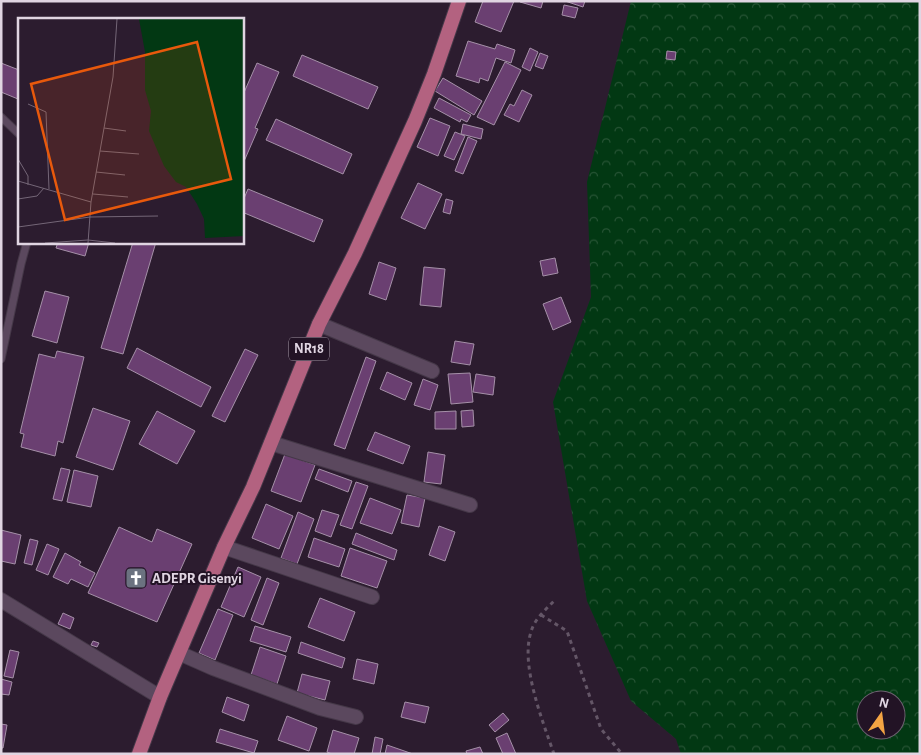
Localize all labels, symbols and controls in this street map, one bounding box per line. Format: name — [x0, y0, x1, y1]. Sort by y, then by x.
inset map — [18, 18, 244, 244]
road number: NR18 — [289, 338, 329, 360]
church icon: ADEPR Gisenyi — [124, 566, 148, 590]
place label: ADEPR Gisenyi — [152, 571, 242, 586]
north arrow — [856, 690, 906, 740]
text: N — [877, 695, 890, 711]

